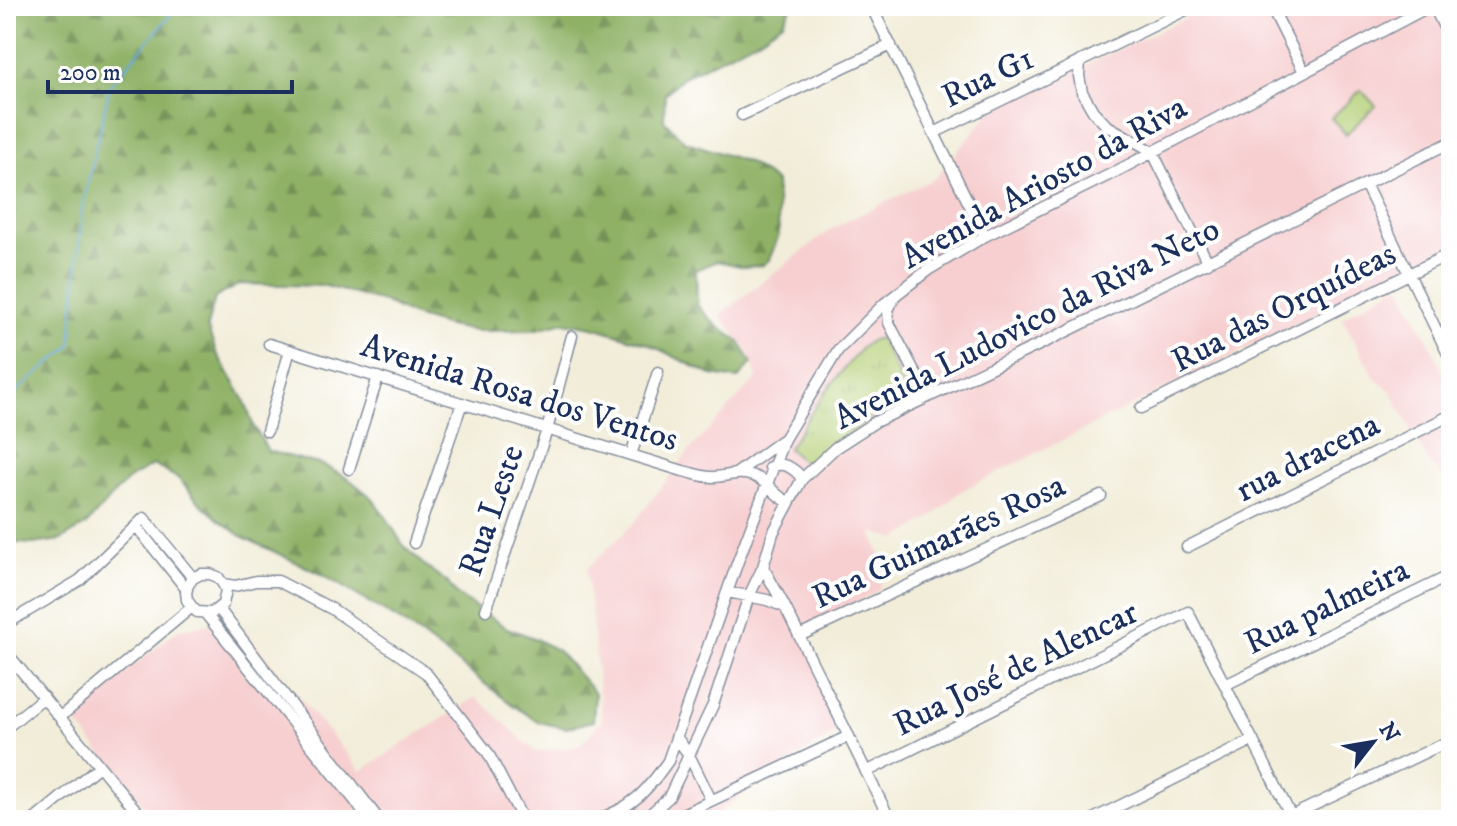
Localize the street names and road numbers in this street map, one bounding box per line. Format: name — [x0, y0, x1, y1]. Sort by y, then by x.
street label: Rua G1 — [935, 38, 1041, 118]
street label: Avenida Ariosto da Riva — [894, 86, 1195, 279]
street label: Avenida Ludovico da Riva Neto — [827, 208, 1227, 439]
street label: Rua das Orquídeas — [1165, 233, 1403, 382]
street label: Avenida Rosa dos Ventos — [356, 325, 683, 461]
street label: rua dracena — [1229, 403, 1387, 512]
street label: Rua Leste — [450, 440, 534, 582]
street label: Rua Guimarães Rosa — [806, 465, 1073, 619]
street label: Rua palmeira — [1238, 549, 1417, 665]
street label: Rua José de Alencar — [887, 591, 1145, 746]

